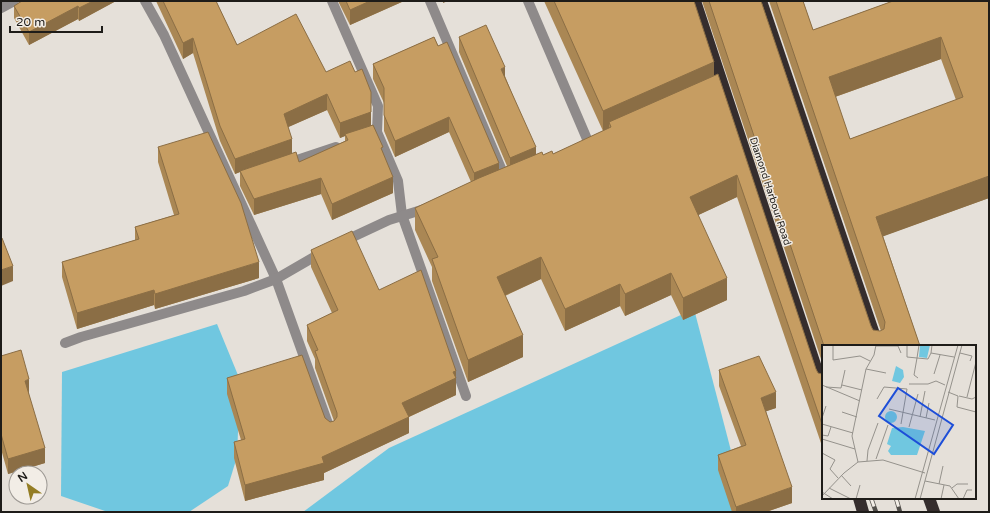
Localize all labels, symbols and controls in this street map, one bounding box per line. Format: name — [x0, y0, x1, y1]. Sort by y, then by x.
scale bar — [10, 8, 102, 34]
text: 20 m — [16, 15, 45, 29]
street label: Diamond Harbour Road — [747, 136, 793, 247]
inset map — [822, 345, 976, 499]
north arrow — [8, 465, 48, 505]
text: N — [15, 469, 30, 485]

